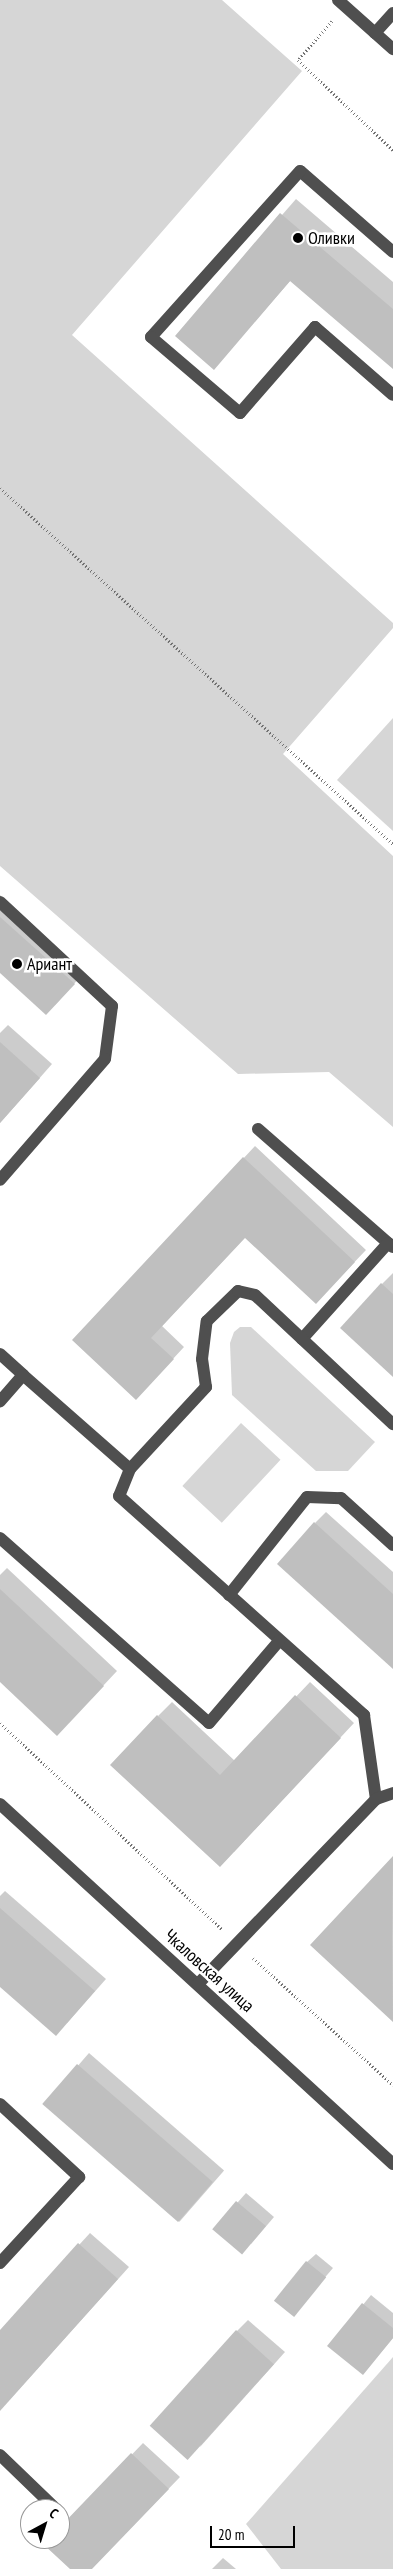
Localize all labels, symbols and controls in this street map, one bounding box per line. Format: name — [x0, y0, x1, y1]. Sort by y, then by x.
place label: Оливки — [308, 227, 355, 249]
marker: Оливки — [292, 232, 304, 244]
place label: Ариант — [27, 953, 72, 975]
marker: Ариант — [11, 958, 23, 970]
street label: Чкаловская улица — [160, 1925, 258, 2017]
north arrow — [20, 2499, 70, 2549]
text: С — [46, 2504, 62, 2522]
scale bar — [213, 2516, 298, 2548]
text: 20 m — [218, 2525, 244, 2544]

